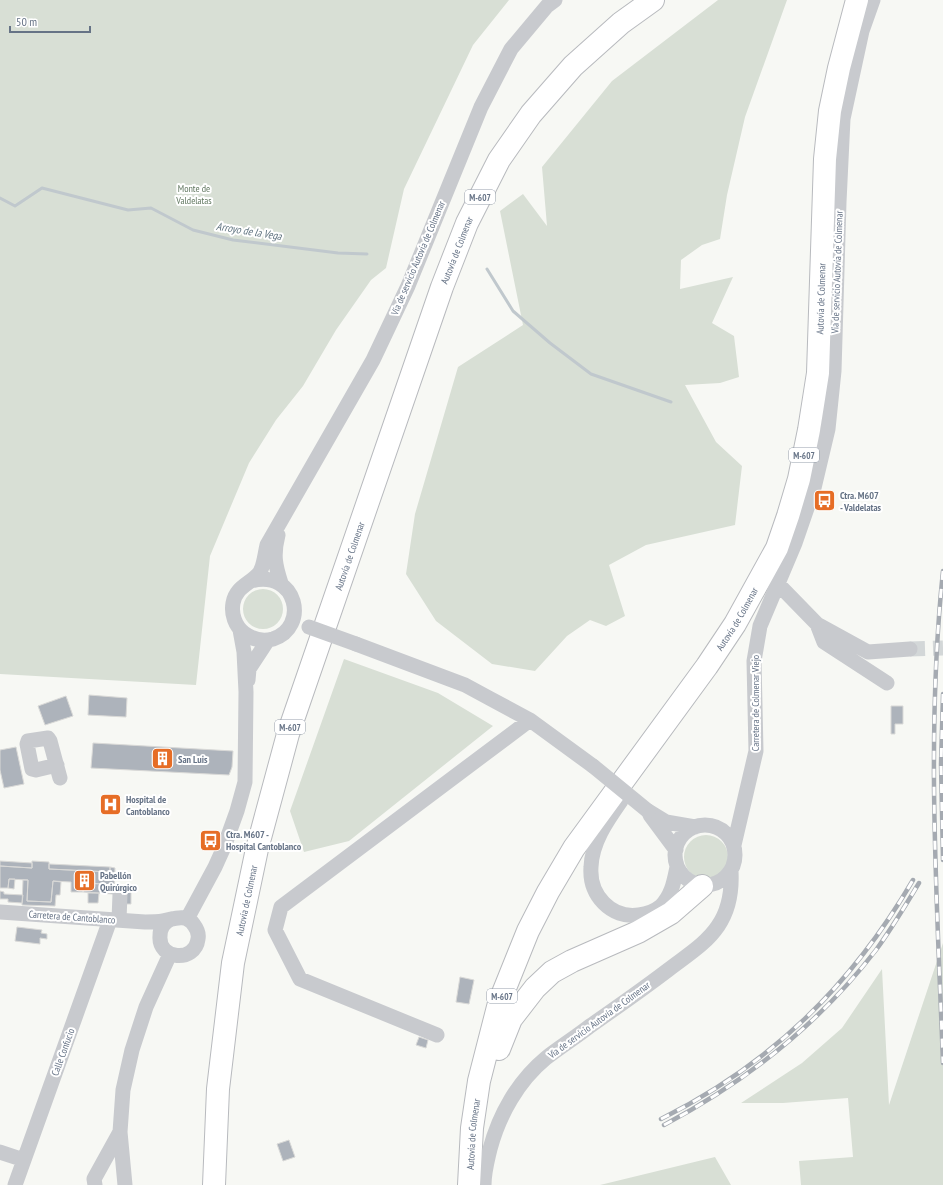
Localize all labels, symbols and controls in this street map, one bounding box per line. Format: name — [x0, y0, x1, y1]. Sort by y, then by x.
scale bar — [10, 8, 90, 34]
text: 50 m — [16, 14, 37, 29]
park label: Monte de Valdelatas — [175, 182, 212, 207]
road number: M-607 — [465, 190, 495, 204]
street label: Vía de servicio Autovía de Colmenar — [388, 199, 448, 318]
street label: Vía de servicio Autovía de Colmenar — [828, 210, 846, 335]
street label: Autovía de Colmenar — [437, 214, 476, 286]
water label: Arroyo de la Vega — [215, 219, 283, 243]
street label: Autovía de Colmenar — [813, 262, 828, 335]
road number: M-607 — [789, 448, 819, 462]
bus stop icon: Ctra. M607 - Valdelatas — [811, 488, 837, 514]
place label: Ctra. M607 - Valdelatas — [840, 489, 882, 514]
street label: Autovía de Colmenar — [332, 520, 367, 592]
street label: Autovía de Colmenar — [713, 585, 761, 653]
street label: Carretera de Colmenar Viejo — [749, 655, 762, 751]
road number: M-607 — [275, 720, 305, 734]
building icon: San Luis — [149, 746, 175, 772]
place label: San Luis — [178, 753, 208, 766]
hospital icon: Hospital de Cantoblanco — [98, 792, 124, 818]
place label: Hospital de Cantoblanco — [126, 793, 170, 818]
bus stop icon: Ctra. M607 - Hospital Cantoblanco — [198, 827, 224, 853]
place label: Ctra. M607 - Hospital Cantoblanco — [226, 828, 302, 853]
street label: Autovía de Colmenar — [232, 864, 260, 937]
building icon: Pabellón Quirúrgico — [72, 868, 98, 894]
place label: Pabellón Quirúrgico — [100, 869, 138, 894]
street label: Carretera de Cantoblanco — [28, 907, 116, 927]
street label: Vía de servicio Autovía de Colmenar — [545, 979, 653, 1062]
road number: M-607 — [487, 989, 517, 1003]
street label: Calle Confucio — [48, 1027, 78, 1077]
street label: Autovía de Colmenar — [463, 1097, 483, 1170]

